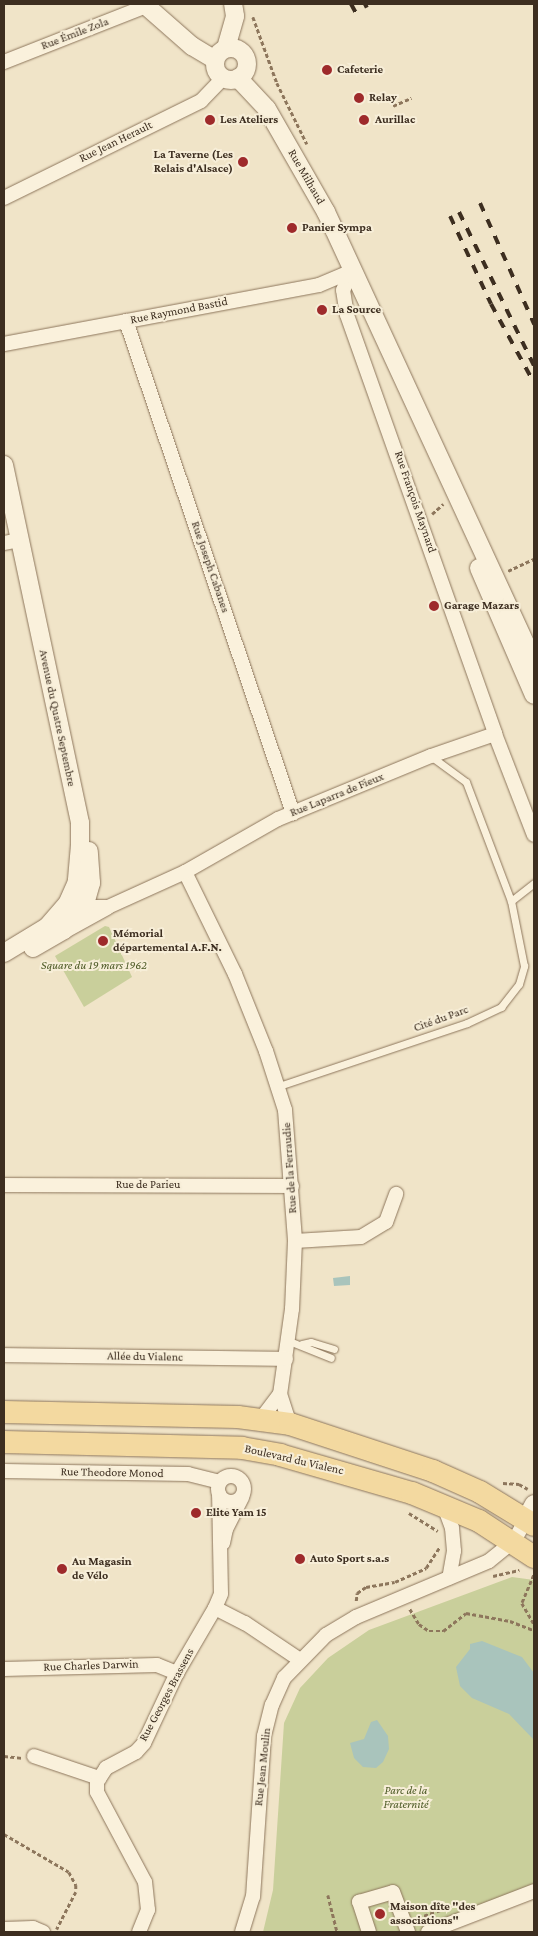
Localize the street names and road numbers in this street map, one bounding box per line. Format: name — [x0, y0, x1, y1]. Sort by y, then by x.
street label: Rue Émile Zola — [39, 15, 111, 53]
street label: Rue Jean Herault — [77, 118, 155, 166]
street label: Rue Milhaud — [284, 147, 328, 207]
street label: Rue Raymond Bastid — [129, 294, 229, 328]
street label: Rue François Maynard — [391, 449, 439, 555]
street label: Rue Joseph Cabanes — [188, 519, 232, 615]
street label: Avenue du Quatre Septembre — [35, 648, 79, 788]
street label: Rue Laparra de Fieux — [288, 770, 386, 820]
street label: Cité du Parc — [412, 1002, 470, 1036]
street label: Rue de la Ferraudie — [280, 1122, 300, 1214]
street label: Rue de Parieu — [116, 1178, 180, 1192]
street label: Allée du Vialenc — [107, 1349, 183, 1365]
street label: Boulevard du Vialenc — [243, 1442, 345, 1478]
street label: Rue Theodore Monod — [60, 1465, 164, 1481]
street label: Rue Georges Brassens — [136, 1646, 198, 1744]
street label: Rue Charles Darwin — [43, 1657, 139, 1675]
street label: Rue Jean Moulin — [252, 1727, 274, 1807]

